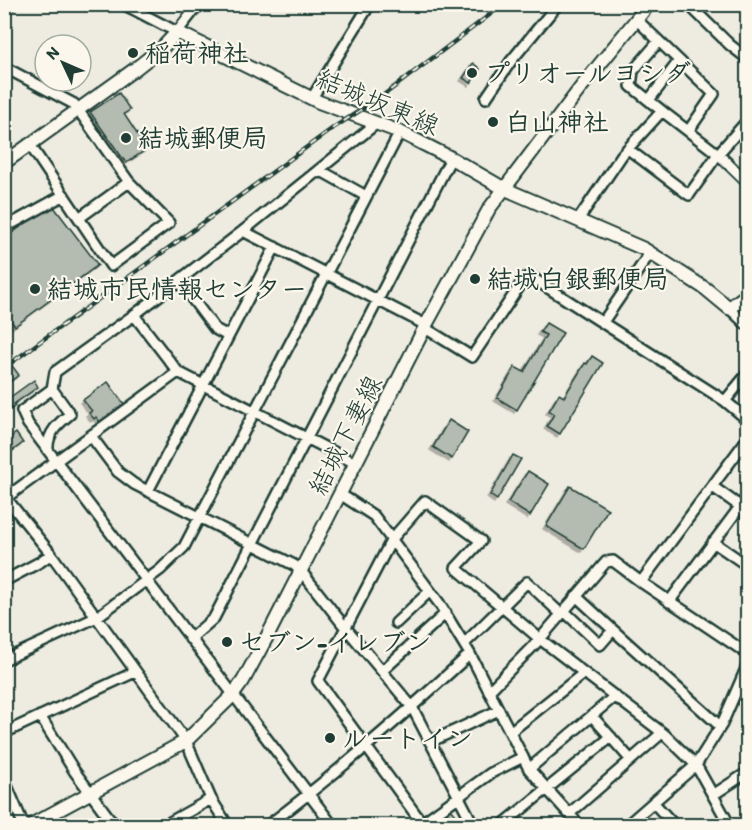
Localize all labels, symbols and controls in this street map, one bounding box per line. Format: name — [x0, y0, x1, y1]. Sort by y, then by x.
north arrow — [33, 33, 93, 93]
place label: 稲荷神社 — [145, 37, 249, 69]
text: N — [42, 42, 63, 63]
marker: 稲荷神社 — [126, 46, 140, 60]
place label: プリオールヨシダ — [484, 57, 691, 89]
street label: 結城坂東線 — [312, 62, 444, 142]
marker: プリオールヨシダ — [465, 66, 479, 80]
place label: 白山神社 — [505, 106, 609, 138]
marker: 白山神社 — [486, 115, 500, 129]
place label: 結城郵便局 — [138, 122, 268, 154]
marker: 結城郵便局 — [119, 131, 133, 145]
place label: 結城白銀郵便局 — [487, 263, 669, 295]
marker: 結城白銀郵便局 — [468, 272, 482, 286]
place label: 結城市民情報センター — [47, 273, 307, 305]
marker: 結城市民情報センター — [28, 282, 42, 296]
street label: 結城下妻線 — [301, 370, 389, 500]
place label: セブン-イレブン — [239, 626, 431, 658]
marker: セブン-イレブン — [220, 635, 234, 649]
place label: ルートイン — [342, 722, 473, 754]
marker: ルートイン — [323, 731, 337, 745]

